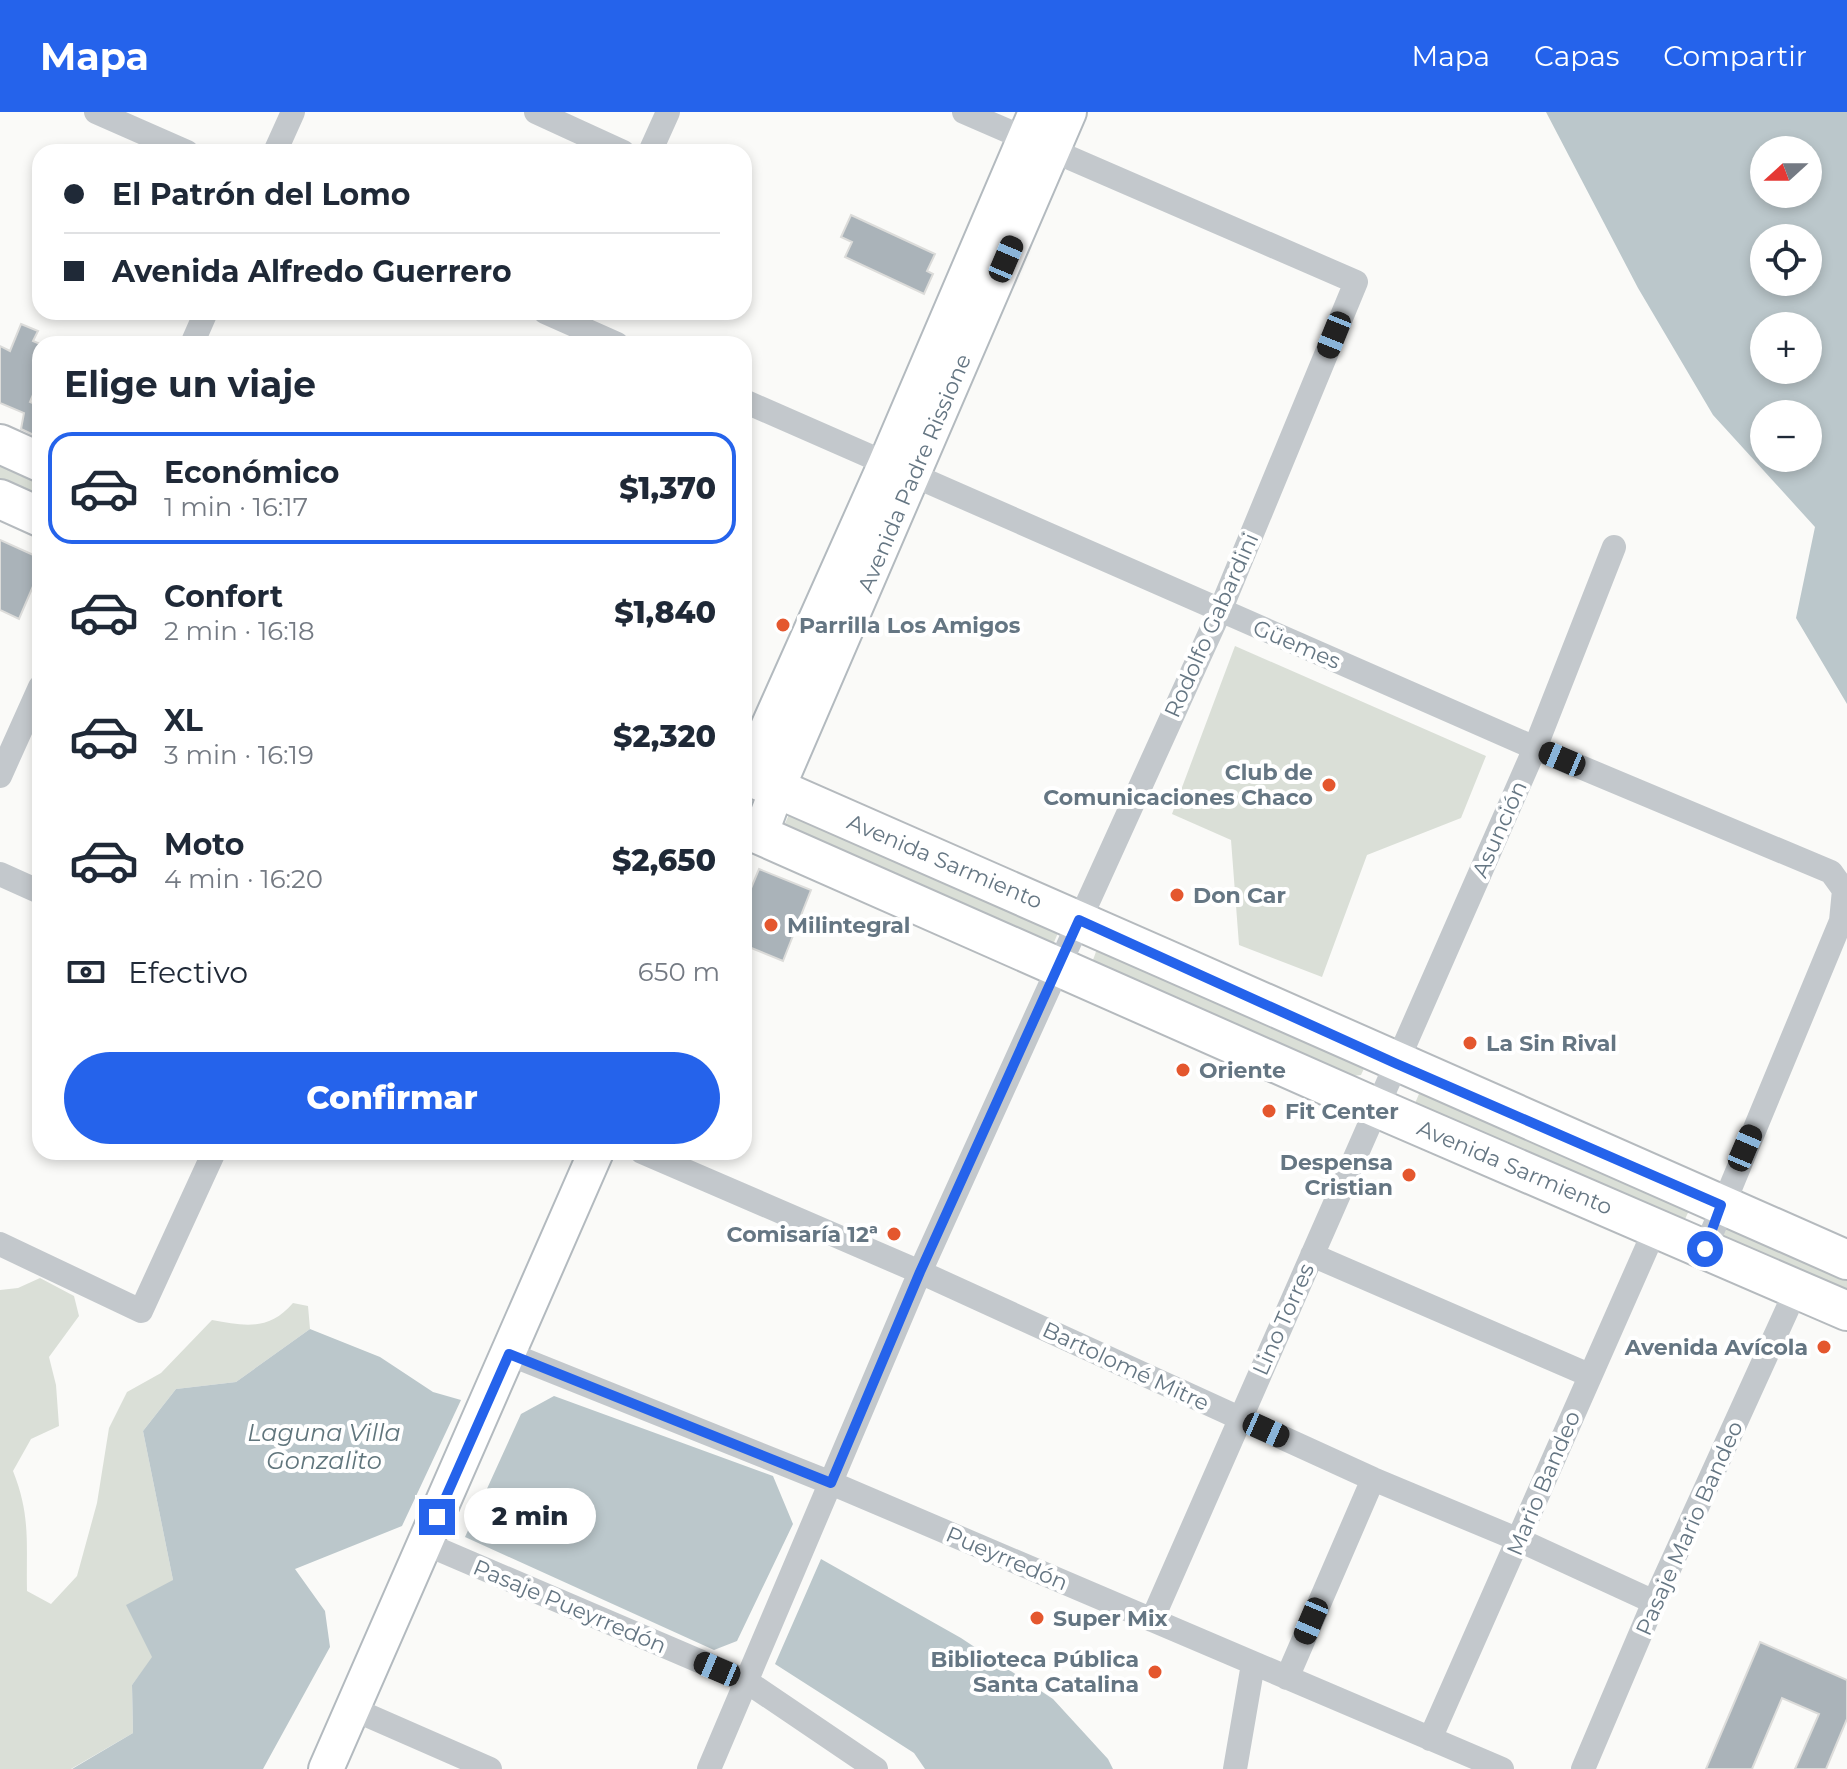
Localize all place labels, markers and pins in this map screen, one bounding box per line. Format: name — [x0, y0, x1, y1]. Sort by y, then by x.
place label: Parrilla Los Amigos — [799, 612, 1021, 639]
marker: Parrilla Los Amigos — [774, 616, 792, 634]
place label: Club de Comunicaciones Chaco — [1043, 759, 1313, 811]
marker: Club de Comunicaciones Chaco — [1320, 776, 1338, 794]
place label: Don Car — [1193, 882, 1286, 909]
marker: Don Car — [1168, 886, 1186, 904]
place label: Milintegral — [787, 912, 910, 939]
marker: Milintegral — [762, 916, 780, 934]
place label: La Sin Rival — [1486, 1030, 1617, 1057]
marker: La Sin Rival — [1461, 1034, 1479, 1052]
place label: Oriente — [1199, 1057, 1286, 1084]
marker: Oriente — [1174, 1061, 1192, 1079]
place label: Fit Center — [1285, 1098, 1399, 1125]
marker: Fit Center — [1260, 1102, 1278, 1120]
place label: Despensa Cristian — [1280, 1149, 1393, 1201]
marker: Despensa Cristian — [1400, 1166, 1418, 1184]
place label: Comisaría 12ª — [727, 1221, 878, 1248]
marker: Comisaría 12ª — [885, 1225, 903, 1243]
place label: Avenida Avícola — [1624, 1334, 1808, 1361]
marker: Avenida Avícola — [1815, 1338, 1833, 1356]
place label: Super Mix — [1053, 1605, 1168, 1632]
marker: Super Mix — [1028, 1609, 1046, 1627]
place label: Biblioteca Pública Santa Catalina — [931, 1646, 1139, 1698]
marker: Biblioteca Pública Santa Catalina — [1146, 1663, 1164, 1681]

